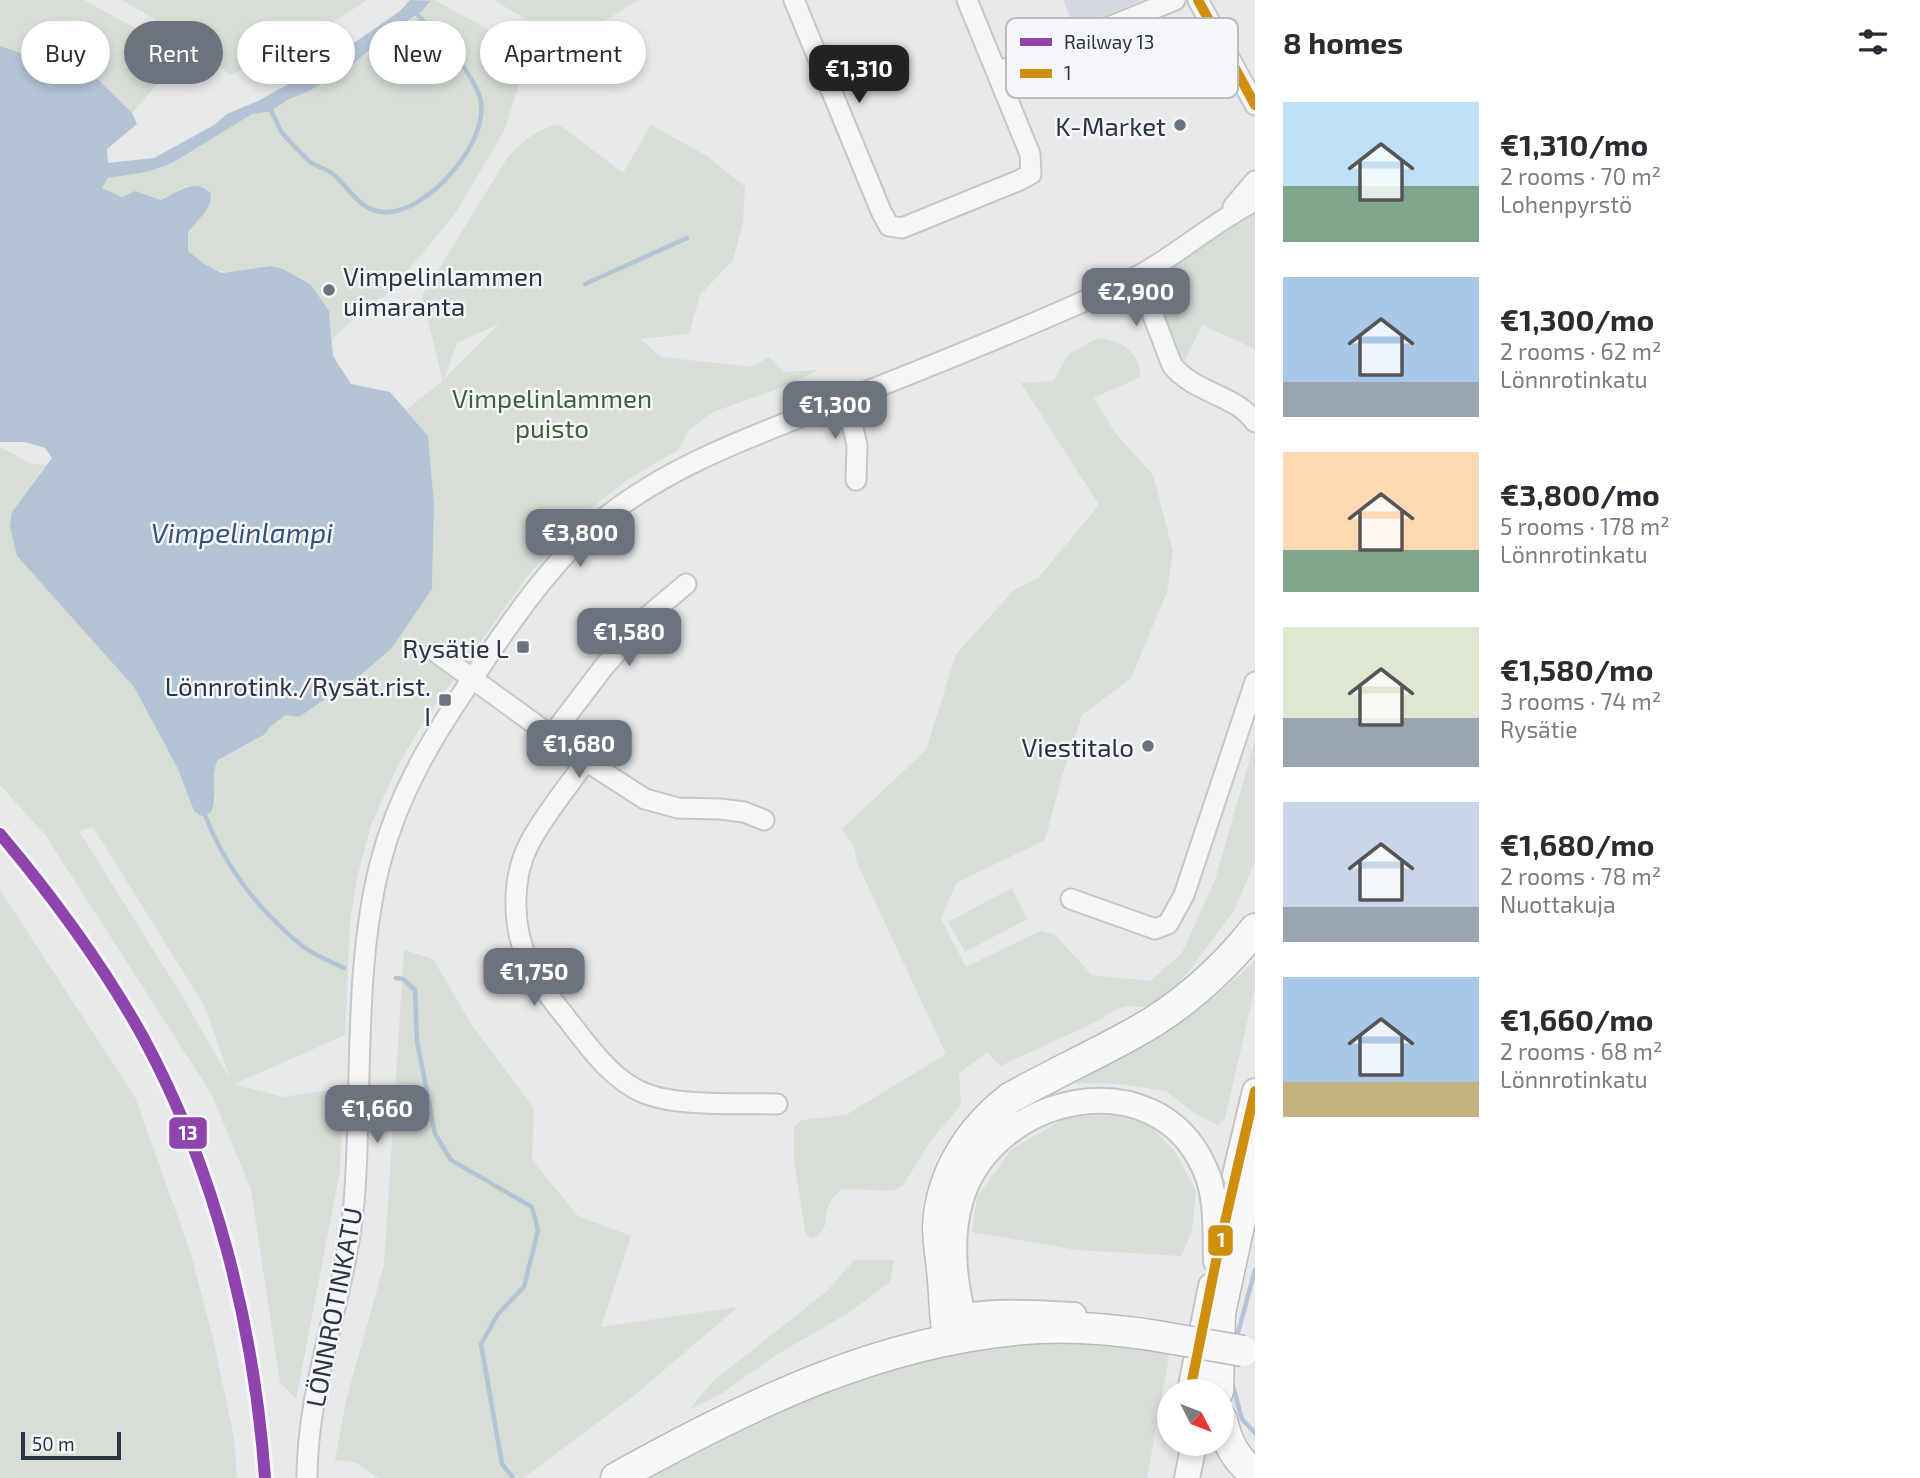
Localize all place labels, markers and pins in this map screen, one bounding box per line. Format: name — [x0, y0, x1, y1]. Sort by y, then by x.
pin: €1,310 — [802, 46, 916, 105]
place label: K-Market — [1055, 110, 1166, 141]
marker: K-Market — [1172, 117, 1188, 133]
place label: Vimpelinlammen uimaranta — [343, 260, 543, 321]
pin: €2,900 — [1079, 268, 1193, 328]
marker: Vimpelinlammen uimaranta — [321, 282, 337, 298]
pin: €1,300 — [778, 382, 892, 441]
pin: €3,800 — [523, 510, 637, 569]
pin: €1,580 — [572, 608, 686, 668]
place label: Rysätie L — [402, 632, 509, 663]
marker: Rysätie L — [515, 639, 531, 655]
place label: Lönnrotink./Rysät.rist. I — [165, 670, 431, 731]
marker: Lönnrotink./Rysät.rist. I — [437, 692, 453, 708]
pin: €1,680 — [522, 720, 636, 780]
place label: Viestitalo — [1022, 731, 1134, 762]
marker: Viestitalo — [1140, 738, 1156, 754]
pin: €1,750 — [477, 948, 591, 1008]
pin: €1,660 — [320, 1086, 434, 1145]

